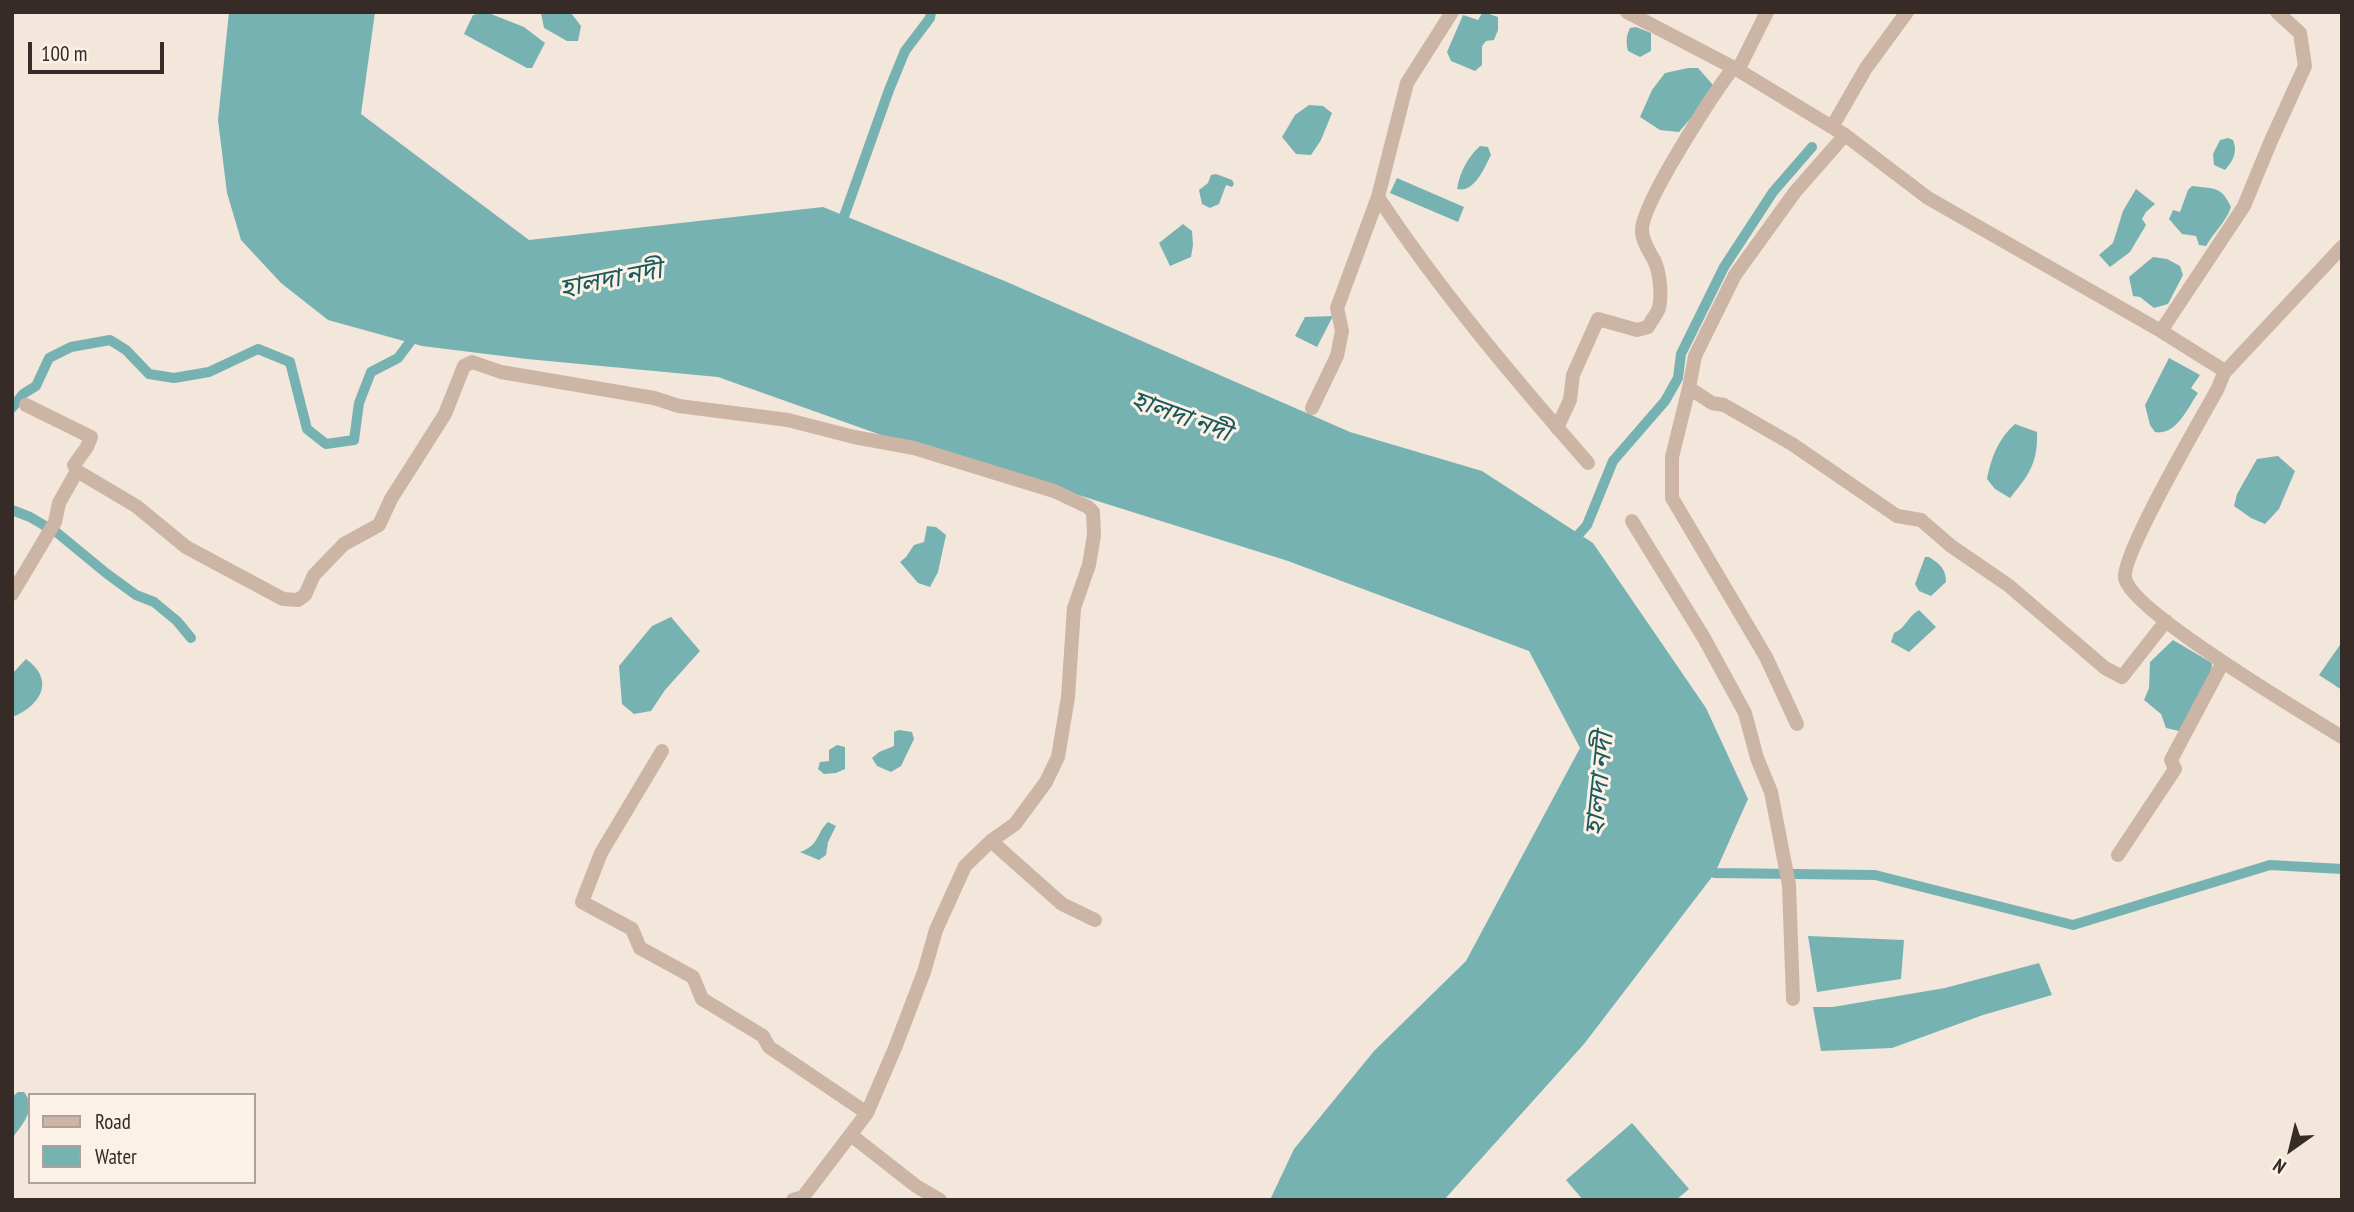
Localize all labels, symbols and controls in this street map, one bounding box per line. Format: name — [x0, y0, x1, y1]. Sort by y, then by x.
scale bar — [32, 28, 168, 72]
text: 100 m — [41, 40, 87, 67]
water label: হালদা নদী — [557, 255, 665, 305]
water label: হালদা নদী — [1127, 385, 1235, 449]
water label: হালদা নদী — [1579, 731, 1621, 837]
legend — [28, 1093, 256, 1184]
text: Road — [95, 1108, 131, 1135]
north arrow — [2256, 1114, 2326, 1184]
text: Water — [95, 1143, 137, 1170]
text: N — [2268, 1154, 2290, 1179]

